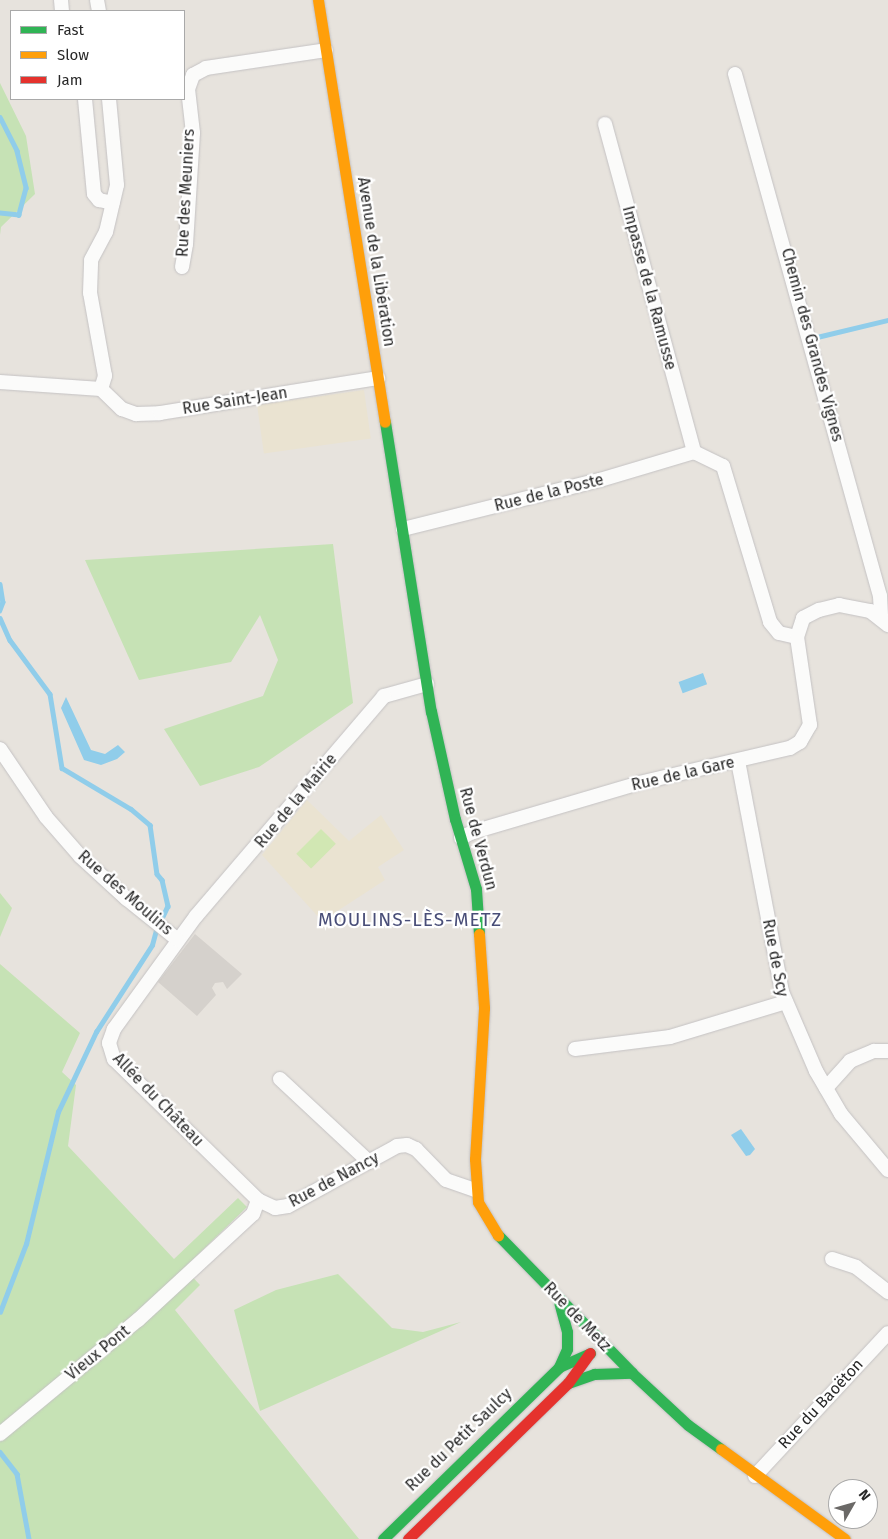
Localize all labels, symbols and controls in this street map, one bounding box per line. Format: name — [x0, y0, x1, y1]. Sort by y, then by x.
legend — [10, 10, 185, 100]
text: Fast — [57, 21, 84, 39]
text: Slow — [57, 46, 89, 64]
text: Jam — [57, 71, 83, 89]
street label: Rue des Meuniers — [173, 128, 199, 258]
street label: Avenue de la Libération — [353, 176, 399, 348]
street label: Impasse de la Ramusse — [618, 204, 680, 372]
street label: Chemin des Grandes Vignes — [777, 246, 847, 444]
street label: Rue Saint-Jean — [181, 383, 289, 419]
street label: Rue de la Poste — [492, 470, 606, 516]
street label: Rue de la Mairie — [251, 750, 341, 852]
street label: Rue de la Gare — [630, 753, 736, 795]
street label: Rue de Verdun — [455, 785, 501, 893]
street label: Rue des Moulins — [74, 847, 176, 939]
district label: MOULINS-LÈS-METZ — [316, 909, 504, 931]
street label: Rue de Scy — [758, 918, 792, 998]
street label: Allée du Château — [109, 1049, 207, 1151]
street label: Rue de Nancy — [286, 1148, 382, 1212]
street label: Rue de Metz — [539, 1279, 615, 1355]
street label: Vieux Pont — [62, 1321, 134, 1385]
street label: Rue du Baoëton — [774, 1355, 868, 1453]
street label: Rue du Petit Saulcy — [402, 1385, 516, 1495]
north arrow — [828, 1479, 878, 1529]
text: N — [855, 1486, 874, 1504]

